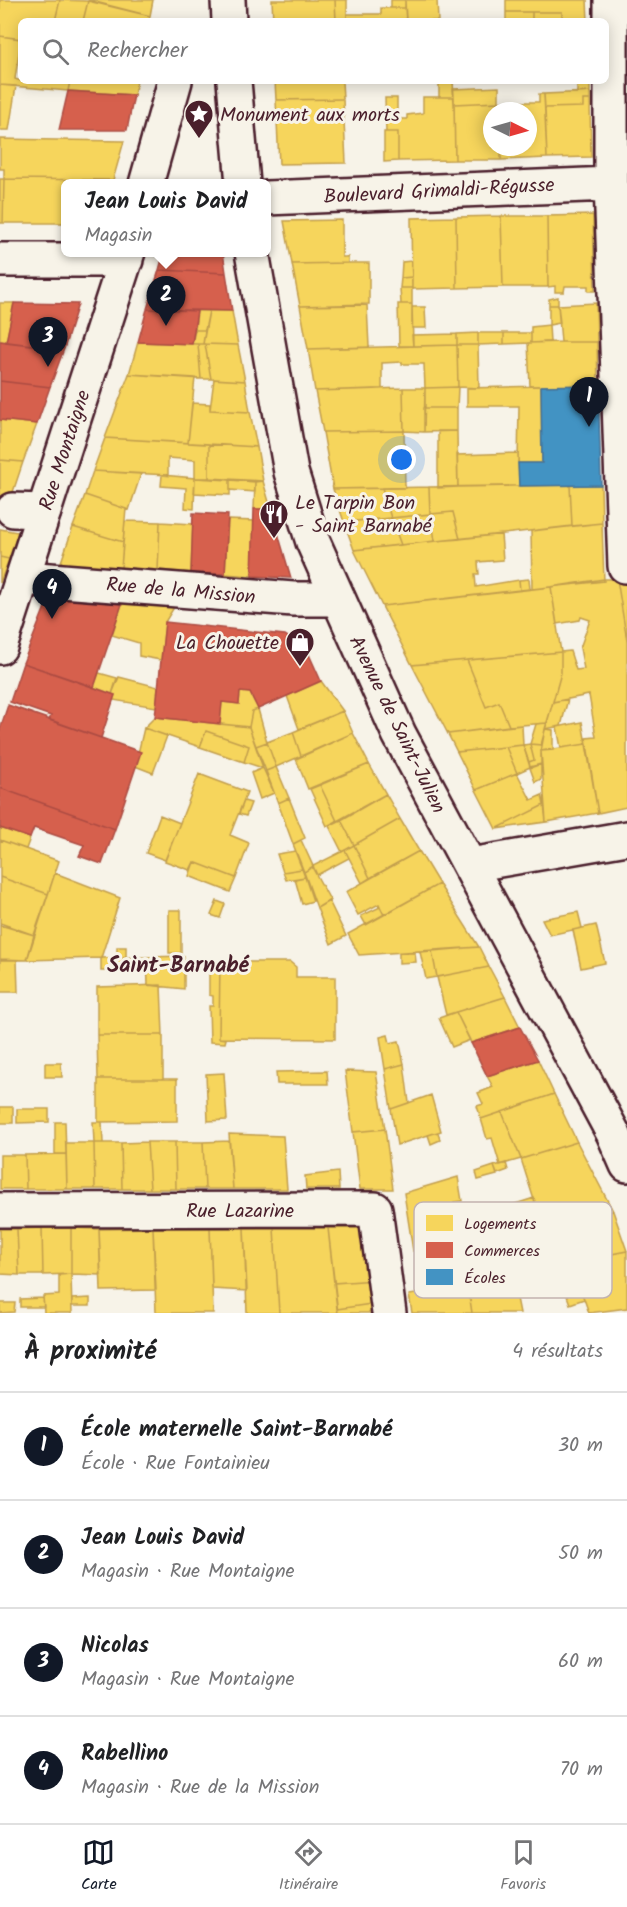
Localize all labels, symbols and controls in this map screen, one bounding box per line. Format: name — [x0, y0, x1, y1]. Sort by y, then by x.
search box — [18, 18, 609, 84]
text: Rechercher — [87, 34, 187, 69]
icon: search — [39, 35, 72, 68]
place icon: Monument aux morts — [183, 98, 215, 140]
place label: Monument aux morts — [220, 100, 400, 132]
north arrow — [483, 102, 537, 156]
street label: Boulevard Grimaldi-Régusse — [323, 170, 555, 214]
popup — [61, 179, 271, 257]
text: Jean Louis David — [84, 185, 248, 220]
text: Magasin — [84, 220, 152, 252]
pin: 2 — [146, 276, 186, 326]
pin: 3 — [28, 318, 68, 367]
pin: 1 — [570, 378, 608, 427]
street label: Rue Montaigne — [31, 386, 100, 515]
your location — [387, 445, 416, 474]
place label: Le Tarpin Bon - Saint Barnabé — [295, 488, 433, 543]
restaurant icon: Le Tarpin Bon - Saint Barnabé — [258, 498, 290, 540]
pin: 4 — [32, 570, 72, 619]
street label: Rue de la Mission — [105, 570, 257, 614]
shop icon: La Chouette — [284, 626, 316, 668]
place label: La Chouette — [176, 628, 279, 660]
street label: Avenue de Saint-Julien — [339, 630, 453, 819]
district label: Saint-Barnabé — [107, 949, 250, 984]
street label: Rue Lazarine — [186, 1196, 294, 1228]
legend — [414, 1202, 612, 1298]
text: Logements — [464, 1212, 536, 1237]
text: Commerces — [464, 1239, 540, 1264]
text: Écoles — [464, 1266, 506, 1291]
text: À proximité — [24, 1331, 156, 1373]
text: 4 résultats — [512, 1336, 603, 1368]
text: École maternelle Saint-Barnabé — [81, 1413, 392, 1448]
text: 1 — [40, 1430, 47, 1462]
text: 30 m — [558, 1430, 603, 1462]
text: École · Rue Fontainieu — [81, 1448, 270, 1480]
text: Jean Louis David — [81, 1521, 244, 1556]
text: 2 — [38, 1538, 49, 1570]
text: 50 m — [558, 1538, 603, 1570]
text: Magasin · Rue Montaigne — [81, 1556, 295, 1588]
text: Nicolas — [81, 1629, 149, 1664]
text: 3 — [38, 1646, 49, 1678]
text: 60 m — [558, 1646, 603, 1678]
text: Magasin · Rue Montaigne — [81, 1664, 295, 1696]
text: Rabellino — [81, 1737, 168, 1772]
text: 4 — [38, 1754, 49, 1786]
text: 70 m — [560, 1754, 603, 1786]
text: Magasin · Rue de la Mission — [81, 1772, 319, 1804]
tab: Carte — [81, 1836, 117, 1897]
tab: Itinéraire — [279, 1836, 338, 1897]
tab: Favoris — [500, 1836, 546, 1897]

